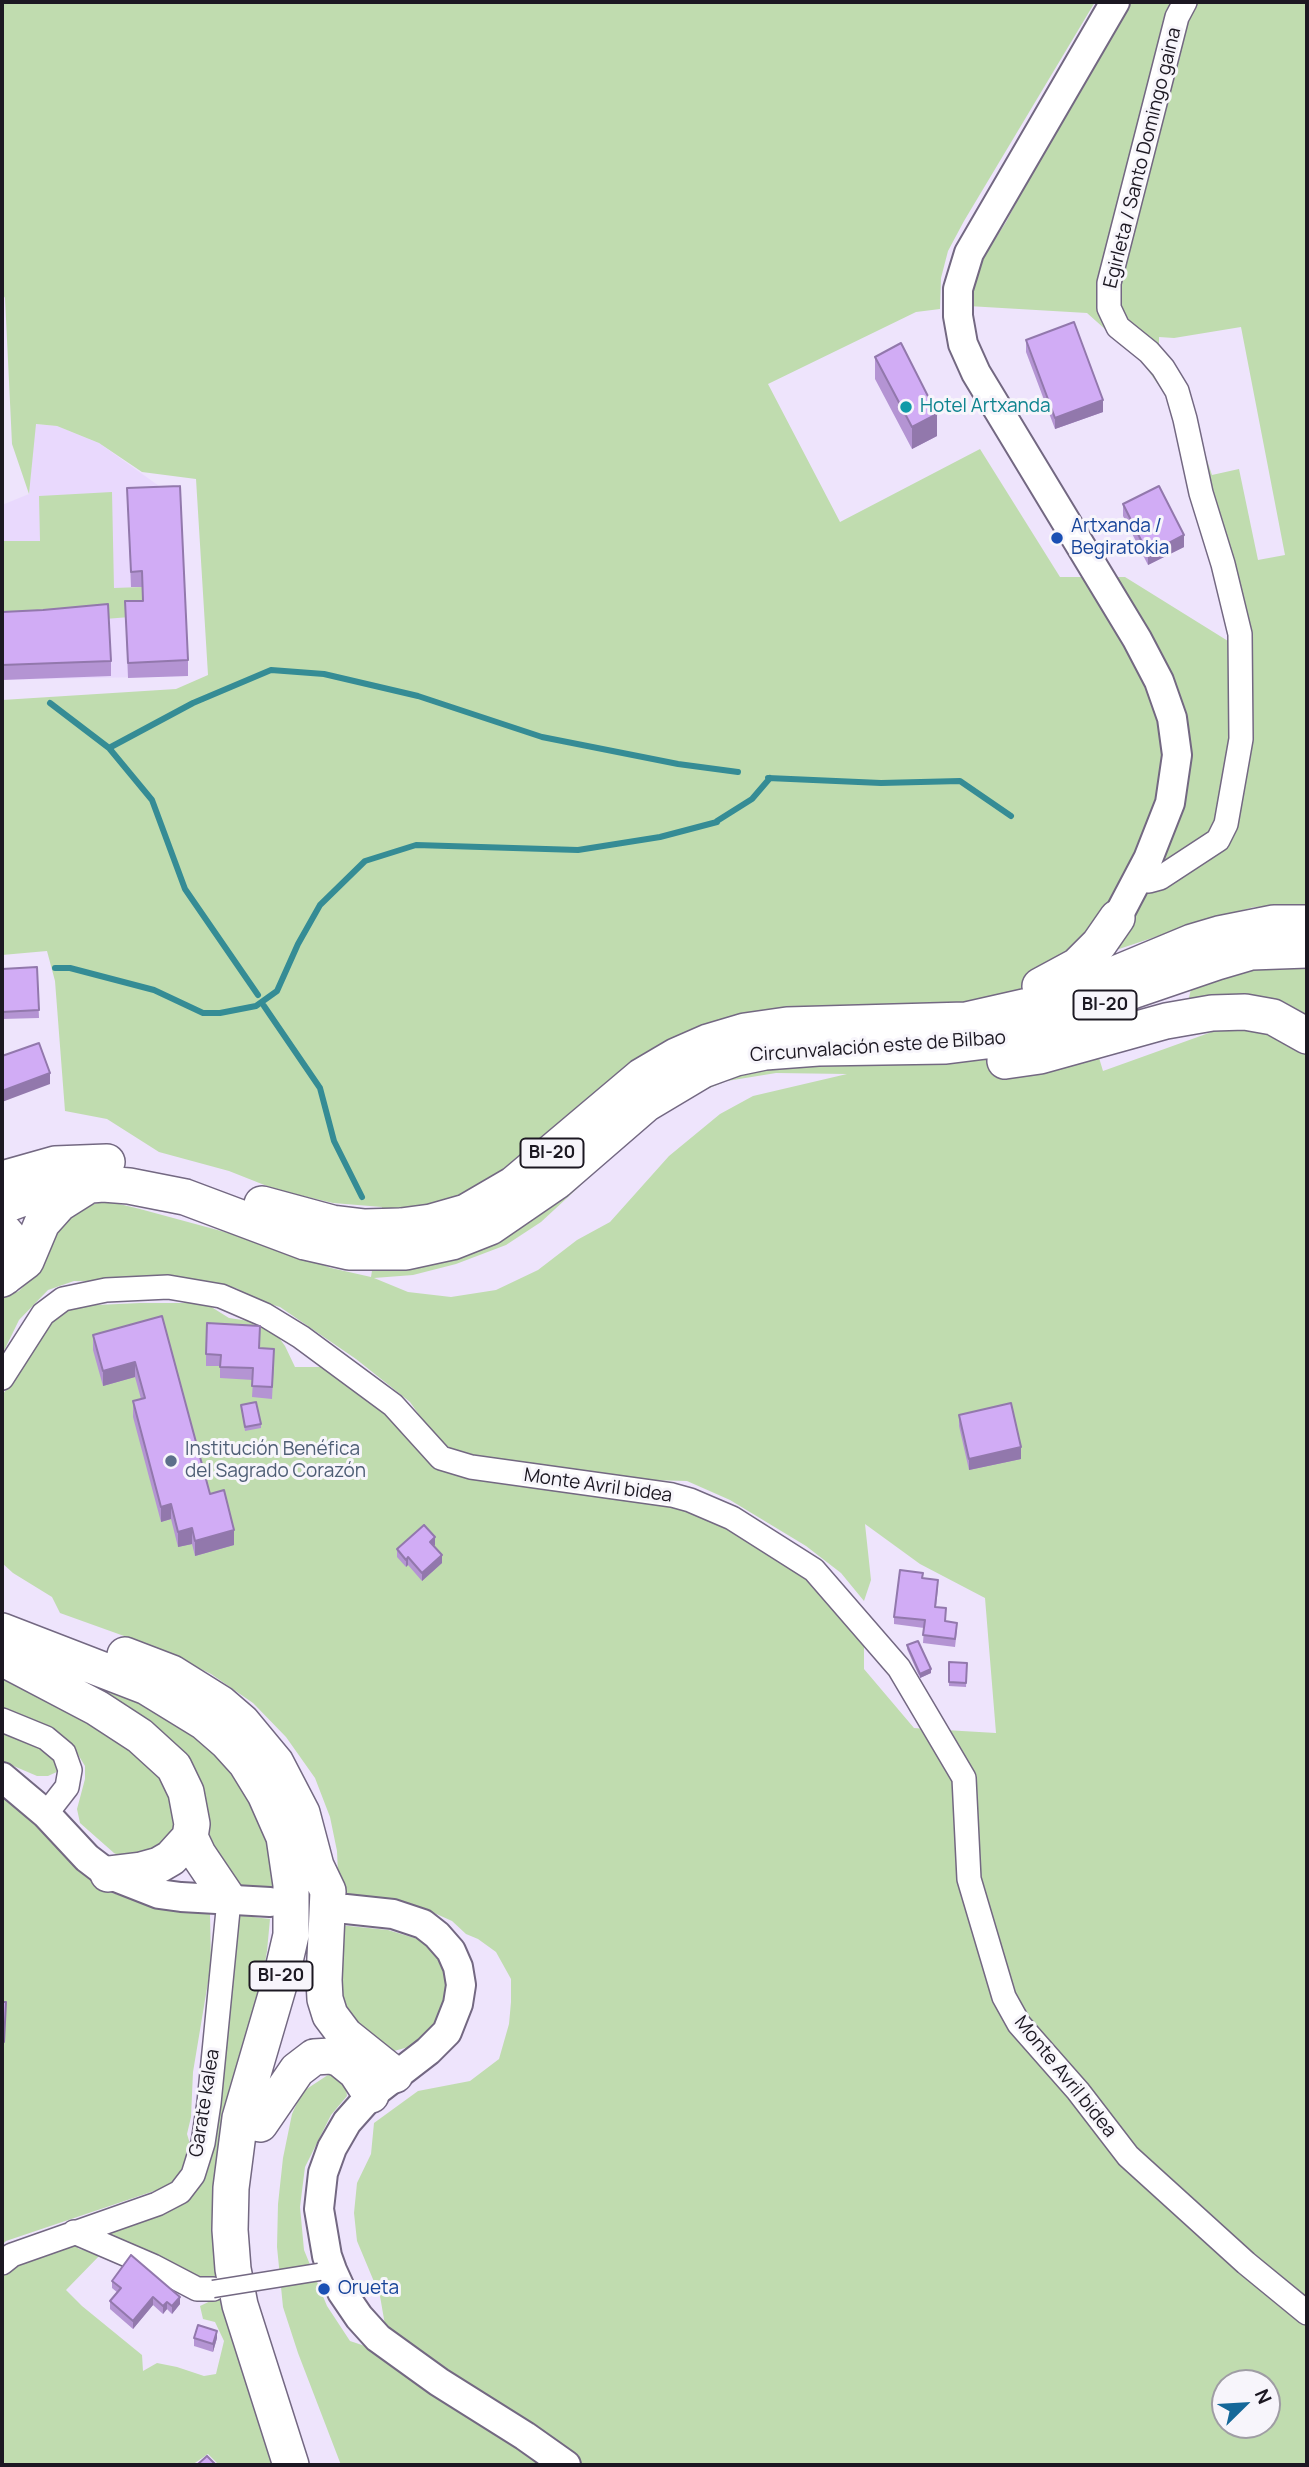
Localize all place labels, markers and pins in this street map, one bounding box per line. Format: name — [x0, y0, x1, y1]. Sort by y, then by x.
place label: Hotel Artxanda — [920, 396, 1051, 418]
marker: Hotel Artxanda — [898, 399, 914, 415]
place label: Artxanda / Begiratokia — [1071, 516, 1169, 560]
marker: Artxanda / Begiratokia — [1049, 530, 1065, 546]
place label: Institución Benéfica del Sagrado Corazón — [185, 1439, 366, 1483]
marker: Institución Benéfica del Sagrado Corazón — [163, 1453, 179, 1469]
place label: Orueta — [338, 2278, 399, 2300]
marker: Orueta — [316, 2281, 332, 2297]

